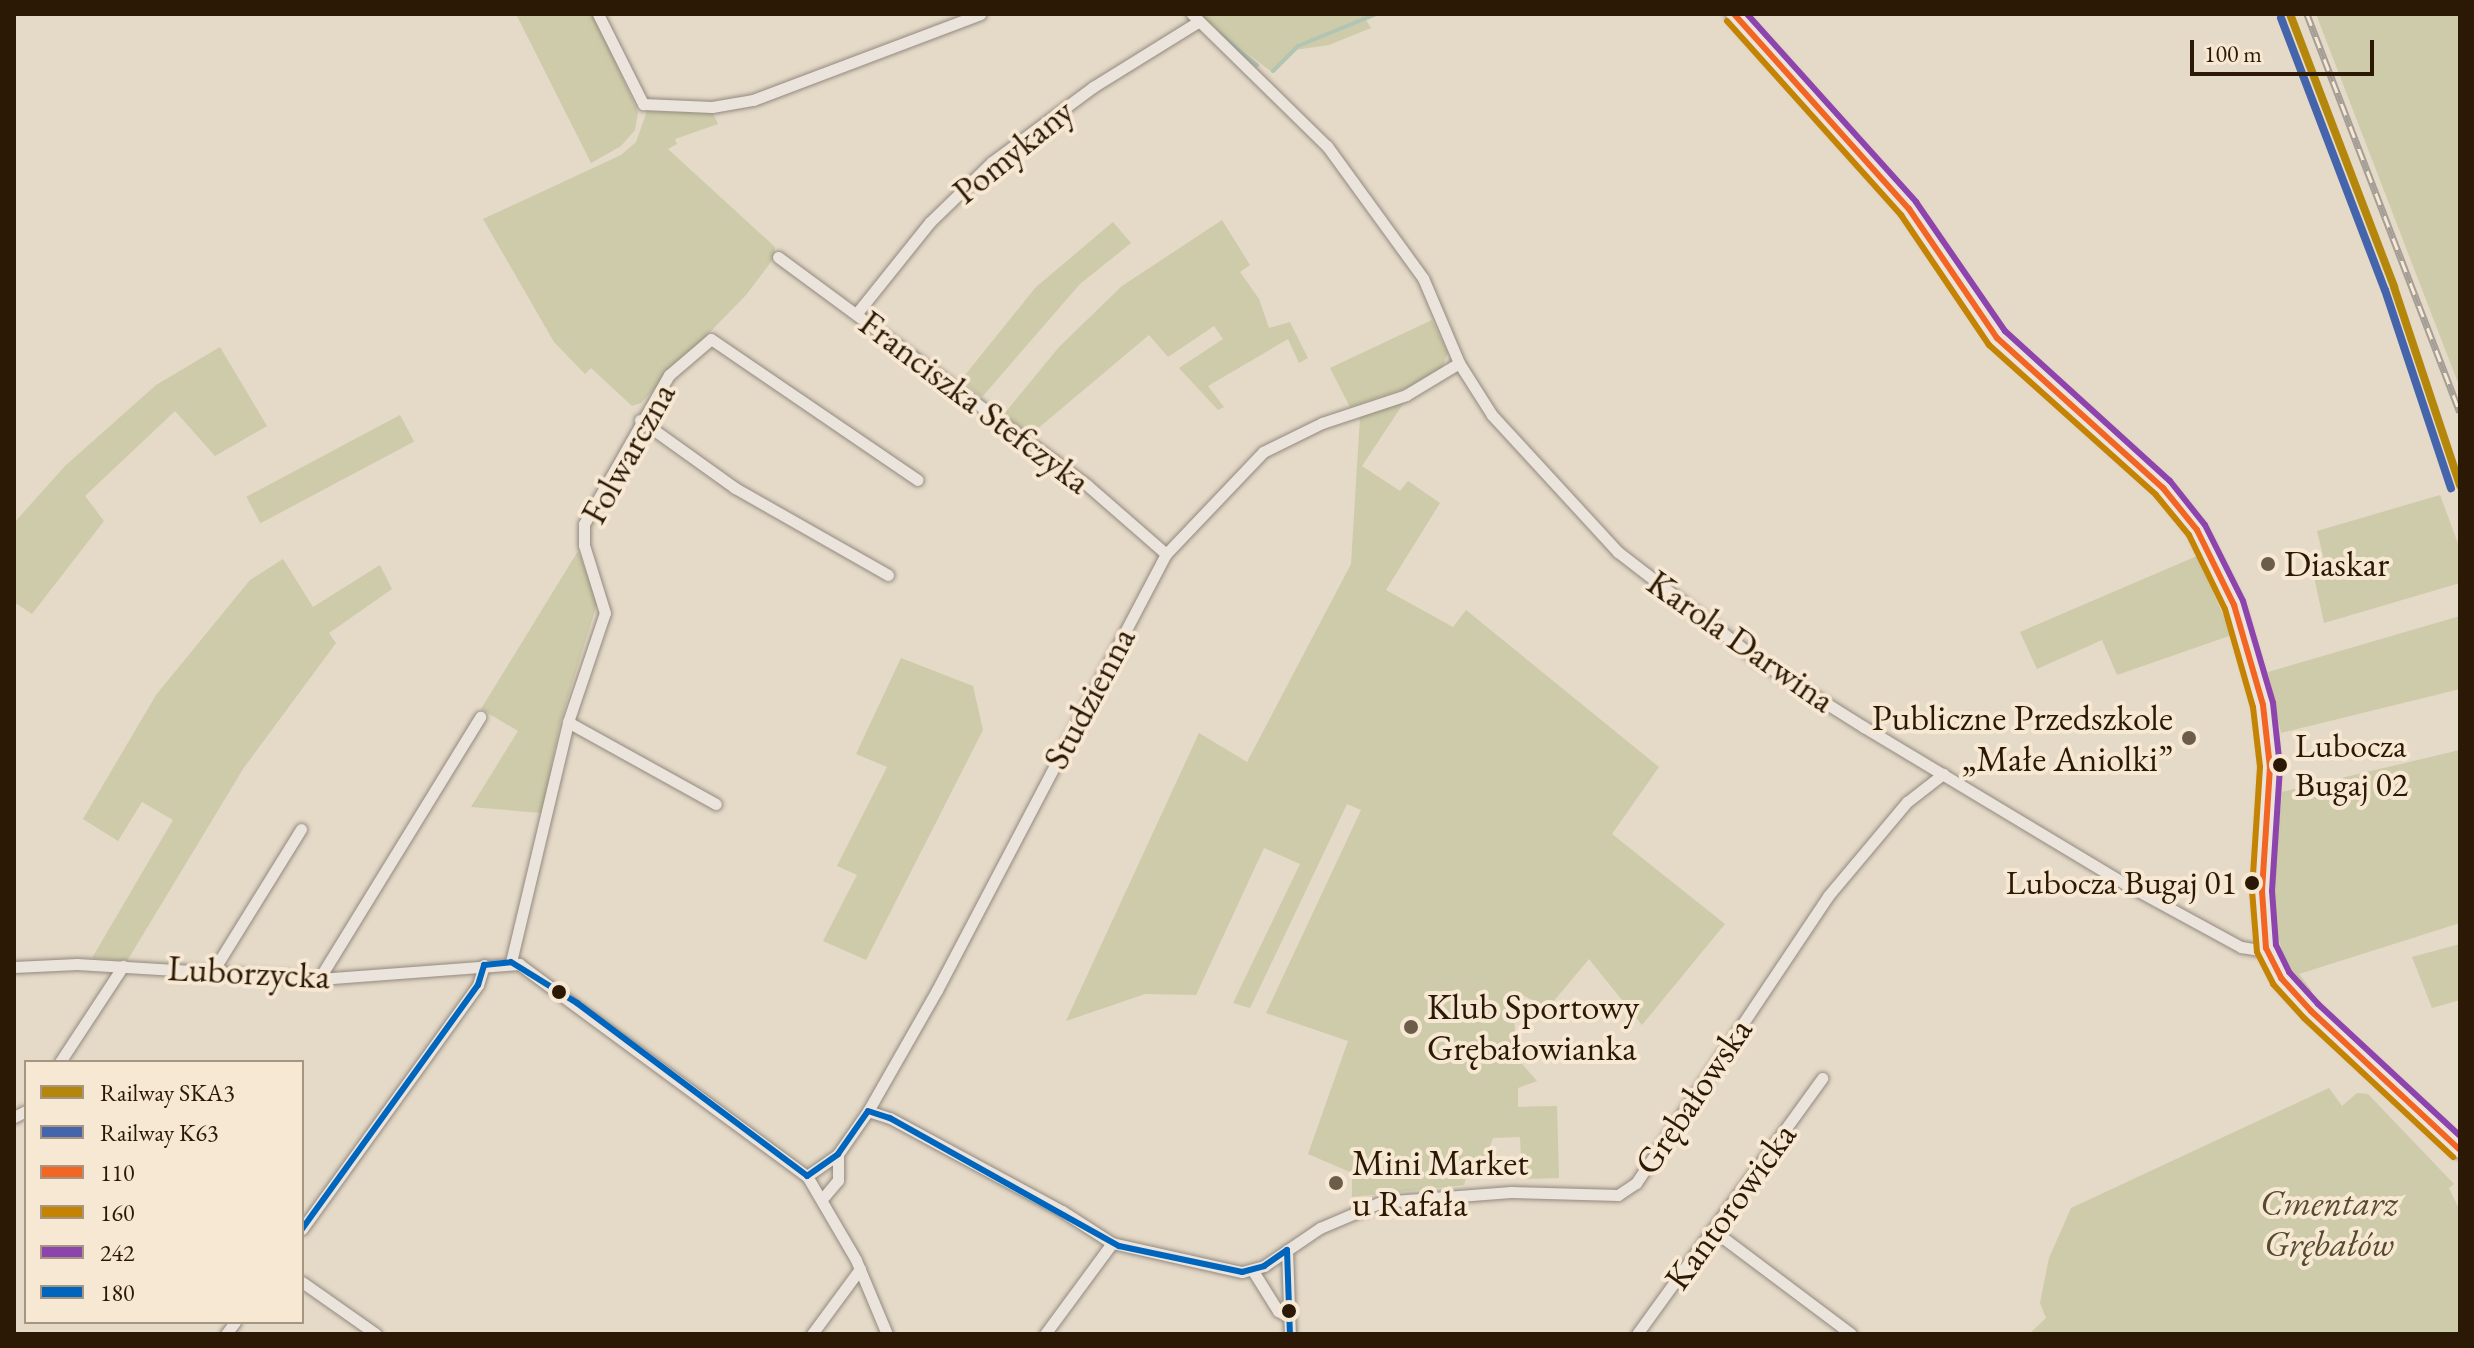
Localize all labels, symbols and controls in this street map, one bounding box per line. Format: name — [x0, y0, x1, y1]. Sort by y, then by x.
scale bar — [2194, 24, 2378, 74]
text: 100 m — [2204, 38, 2262, 69]
street label: Pomykany — [944, 89, 1082, 213]
street label: Franciszka Stefczyka — [851, 301, 1099, 503]
street label: Folwarczna — [572, 375, 684, 531]
place label: Diaskar — [2284, 542, 2389, 586]
marker: Diaskar — [2259, 555, 2277, 573]
street label: Karola Darwina — [1639, 561, 1843, 721]
street label: Studzienna — [1034, 620, 1144, 776]
place label: Publiczne Przedszkole „Małe Aniolki” — [1872, 695, 2173, 780]
place label: Lubocza Bugaj 02 — [2295, 725, 2408, 804]
marker: Publiczne Przedszkole „Małe Aniolki” — [2180, 729, 2198, 747]
marker: Lubocza Bugaj 02 — [2272, 757, 2288, 773]
place label: Lubocza Bugaj 01 — [2006, 863, 2237, 903]
marker: Lubocza Bugaj 01 — [2244, 875, 2260, 891]
street label: Luborzycka — [167, 946, 331, 998]
unlabelled marker — [551, 984, 567, 1000]
place label: Klub Sportowy Grębałowianka — [1427, 984, 1639, 1069]
street label: Grębałowska — [1625, 1010, 1761, 1182]
marker: Klub Sportowy Grębałowianka — [1402, 1018, 1420, 1036]
legend — [24, 1060, 304, 1324]
text: Railway SKA3 — [100, 1077, 235, 1108]
street label: Kantorowicka — [1655, 1114, 1805, 1298]
text: Railway K63 — [100, 1117, 218, 1148]
place label: Mini Market u Rafała — [1352, 1140, 1529, 1225]
text: 110 — [100, 1157, 135, 1188]
marker: Mini Market u Rafała — [1327, 1174, 1345, 1192]
park label: Cmentarz Grębałów — [2260, 1180, 2398, 1265]
text: 160 — [100, 1197, 135, 1228]
text: 242 — [100, 1237, 135, 1268]
text: 180 — [100, 1277, 135, 1308]
unlabelled marker — [1281, 1303, 1297, 1319]

